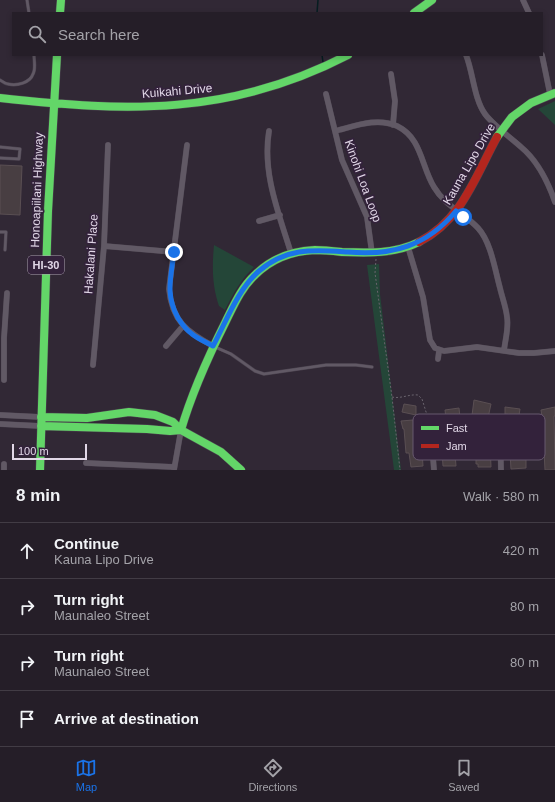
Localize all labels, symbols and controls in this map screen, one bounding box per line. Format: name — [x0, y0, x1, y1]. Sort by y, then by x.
search box — [12, 12, 543, 56]
icon: search — [26, 23, 48, 45]
text: Search here — [58, 26, 140, 43]
street label: Kuikahi Drive — [141, 81, 213, 101]
street label: Kauna Lipo Drive — [440, 120, 498, 207]
street label: Honoapiilani Highway — [28, 132, 46, 248]
street label: Kinohi Loa Loop — [342, 138, 385, 224]
route start — [454, 208, 472, 226]
street label: Hakalani Place — [81, 213, 101, 294]
route end — [165, 243, 183, 261]
road number: HI-30 — [28, 256, 64, 274]
legend — [413, 414, 545, 460]
text: Fast — [446, 422, 467, 434]
text: Jam — [446, 440, 467, 452]
scale bar — [12, 442, 87, 461]
text: 100 m — [18, 445, 49, 457]
text: 8 min — [16, 486, 60, 505]
text: Walk · 580 m — [463, 489, 539, 504]
text: Continue — [54, 535, 119, 552]
icon: ahead — [16, 540, 38, 562]
text: 420 m — [503, 543, 539, 558]
text: Kauna Lipo Drive — [54, 552, 154, 567]
text: Turn right — [54, 591, 124, 608]
icon: right — [16, 596, 38, 618]
text: 80 m — [510, 599, 539, 614]
text: Maunaleo Street — [54, 608, 149, 623]
text: Turn right — [54, 647, 124, 664]
icon: right — [16, 652, 38, 674]
text: 80 m — [510, 655, 539, 670]
text: Maunaleo Street — [54, 664, 149, 679]
icon: arrive — [16, 708, 38, 730]
text: Arrive at destination — [54, 710, 199, 727]
tab: Map — [75, 757, 97, 793]
tab: Directions — [248, 757, 297, 793]
tab: Saved — [448, 757, 479, 793]

